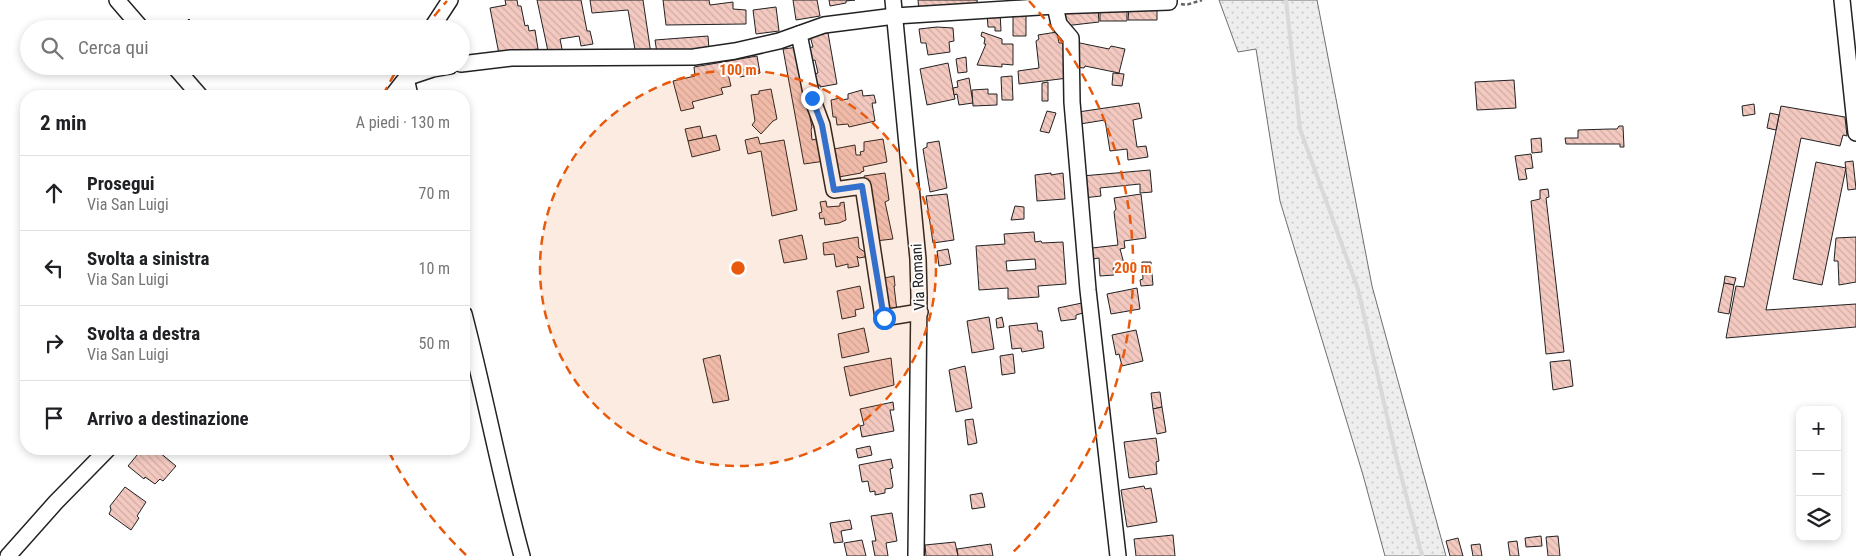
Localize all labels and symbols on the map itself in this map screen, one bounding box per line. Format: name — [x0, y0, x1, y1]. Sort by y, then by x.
text: 100 m — [719, 61, 757, 79]
route end — [801, 87, 824, 110]
street label: Via Romani — [907, 243, 929, 311]
centre of rings — [729, 259, 747, 277]
text: 200 m — [1114, 259, 1152, 277]
route start — [873, 307, 896, 330]

